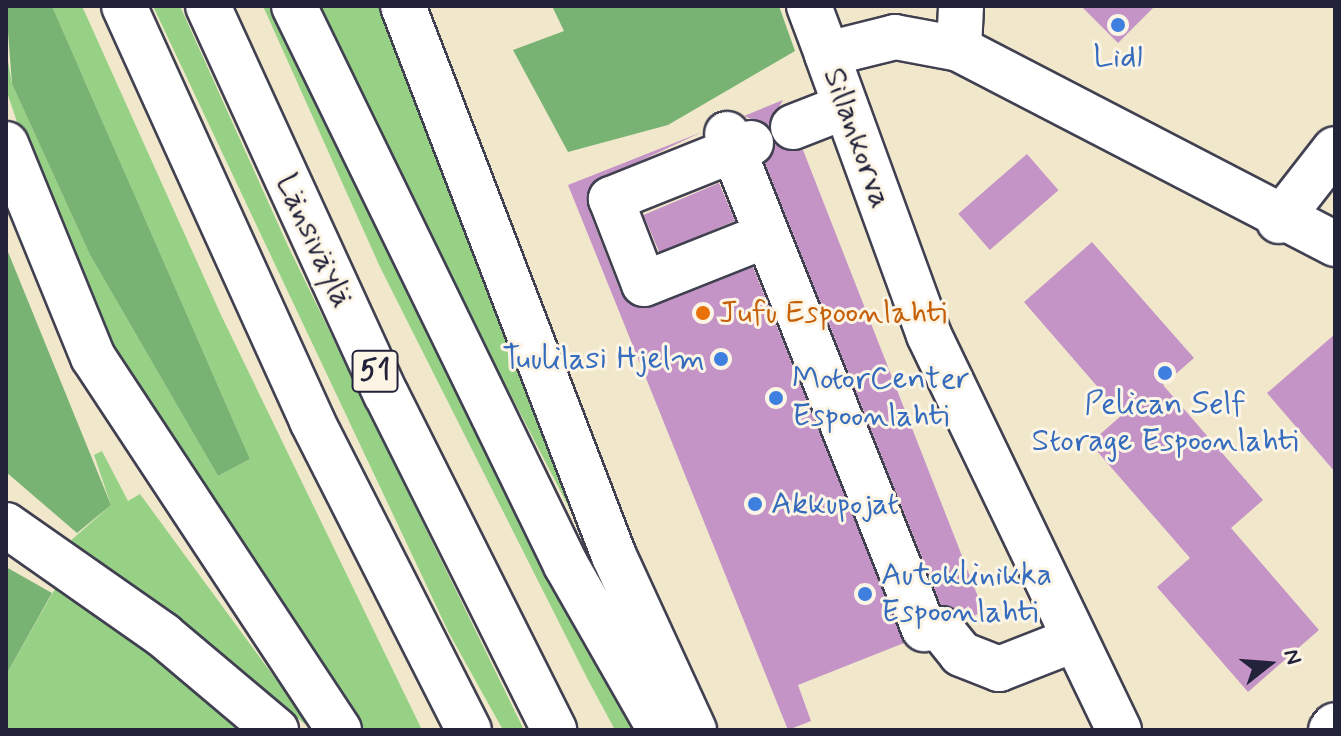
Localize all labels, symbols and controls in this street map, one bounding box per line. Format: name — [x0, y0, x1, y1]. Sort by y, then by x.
marker: Lidl — [1109, 16, 1127, 34]
place label: Lidl — [1093, 38, 1143, 76]
street label: Sillankorva — [814, 63, 900, 213]
street label: Länsiväylä — [266, 168, 362, 314]
place label: Jufu Espoonlahti — [719, 294, 943, 332]
marker: Jufu Espoonlahti — [694, 304, 712, 322]
place label: Tuulilasi Hjelm — [510, 340, 705, 378]
road number: 51 — [351, 345, 399, 397]
marker: Tuulilasi Hjelm — [712, 350, 730, 368]
place label: MotorCenter Espoonlahti — [792, 361, 970, 436]
marker: Pelican Self Storage Espoonlahti — [1156, 364, 1174, 382]
place label: Pelican Self Storage Espoonlahti — [1032, 386, 1298, 461]
marker: MotorCenter Espoonlahti — [767, 389, 785, 407]
place label: Akkupojat — [771, 485, 899, 523]
marker: Akkupojat — [746, 495, 764, 513]
place label: Autoklinikka Espoonlahti — [881, 557, 1052, 632]
marker: Autoklinikka Espoonlahti — [856, 585, 874, 603]
north arrow — [1229, 624, 1309, 704]
text: N — [1276, 646, 1307, 668]

